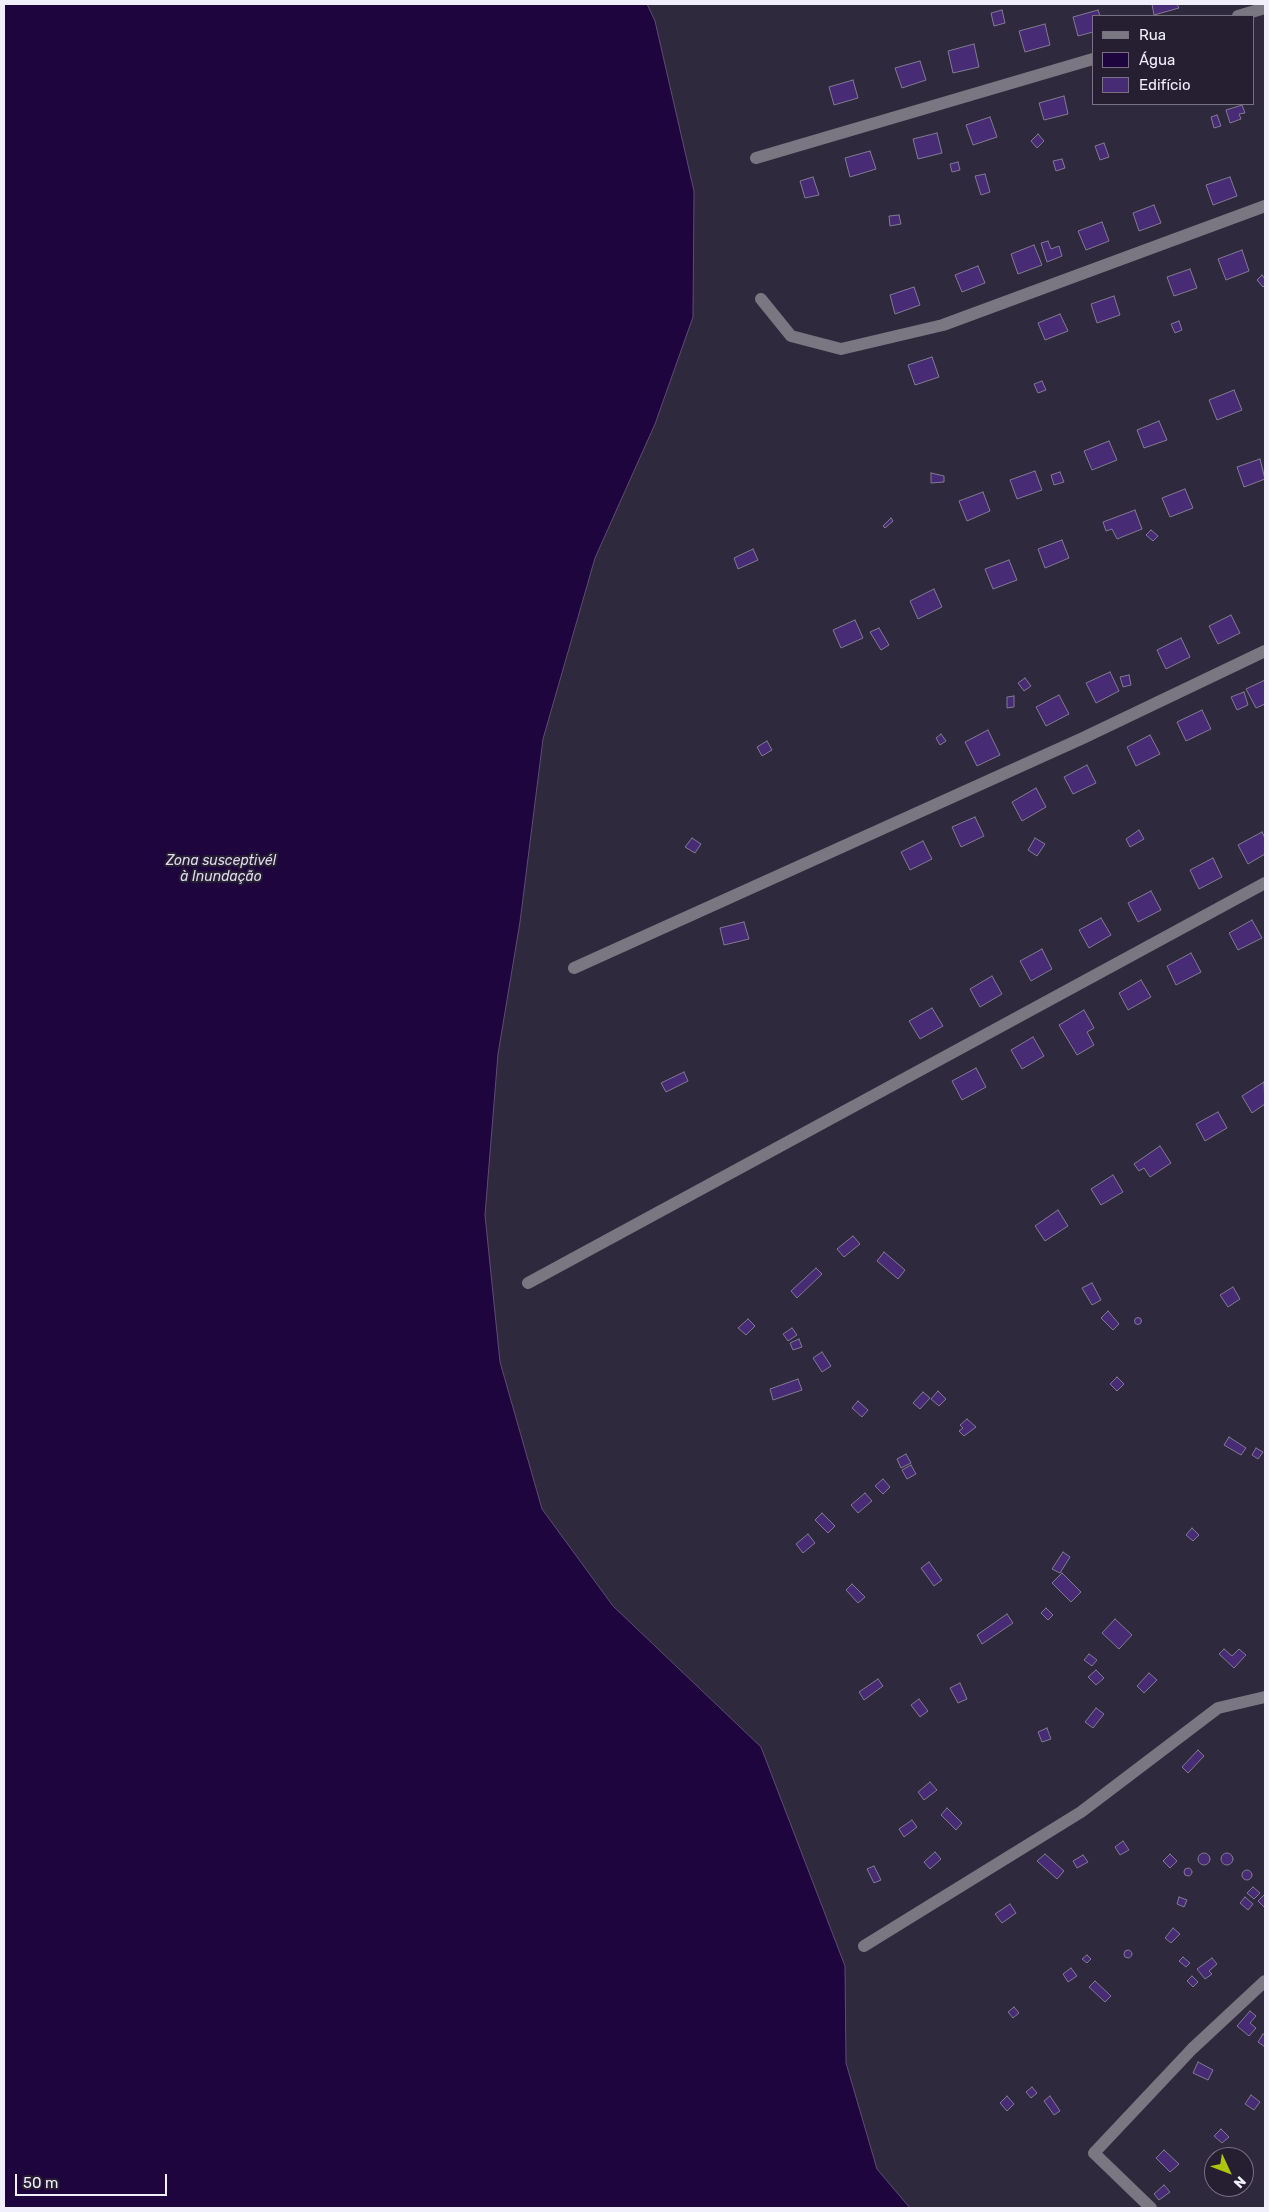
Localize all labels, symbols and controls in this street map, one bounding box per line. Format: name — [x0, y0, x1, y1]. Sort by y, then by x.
legend — [1092, 15, 1254, 105]
text: Rua — [1139, 26, 1166, 44]
text: Água — [1139, 51, 1175, 69]
text: Edifício — [1139, 76, 1191, 94]
water label: Zona susceptivél à Inundação — [166, 853, 276, 886]
north arrow — [1204, 2147, 1254, 2197]
scale bar — [18, 2164, 170, 2196]
text: N — [1230, 2172, 1249, 2191]
text: 50 m — [23, 2174, 58, 2192]

